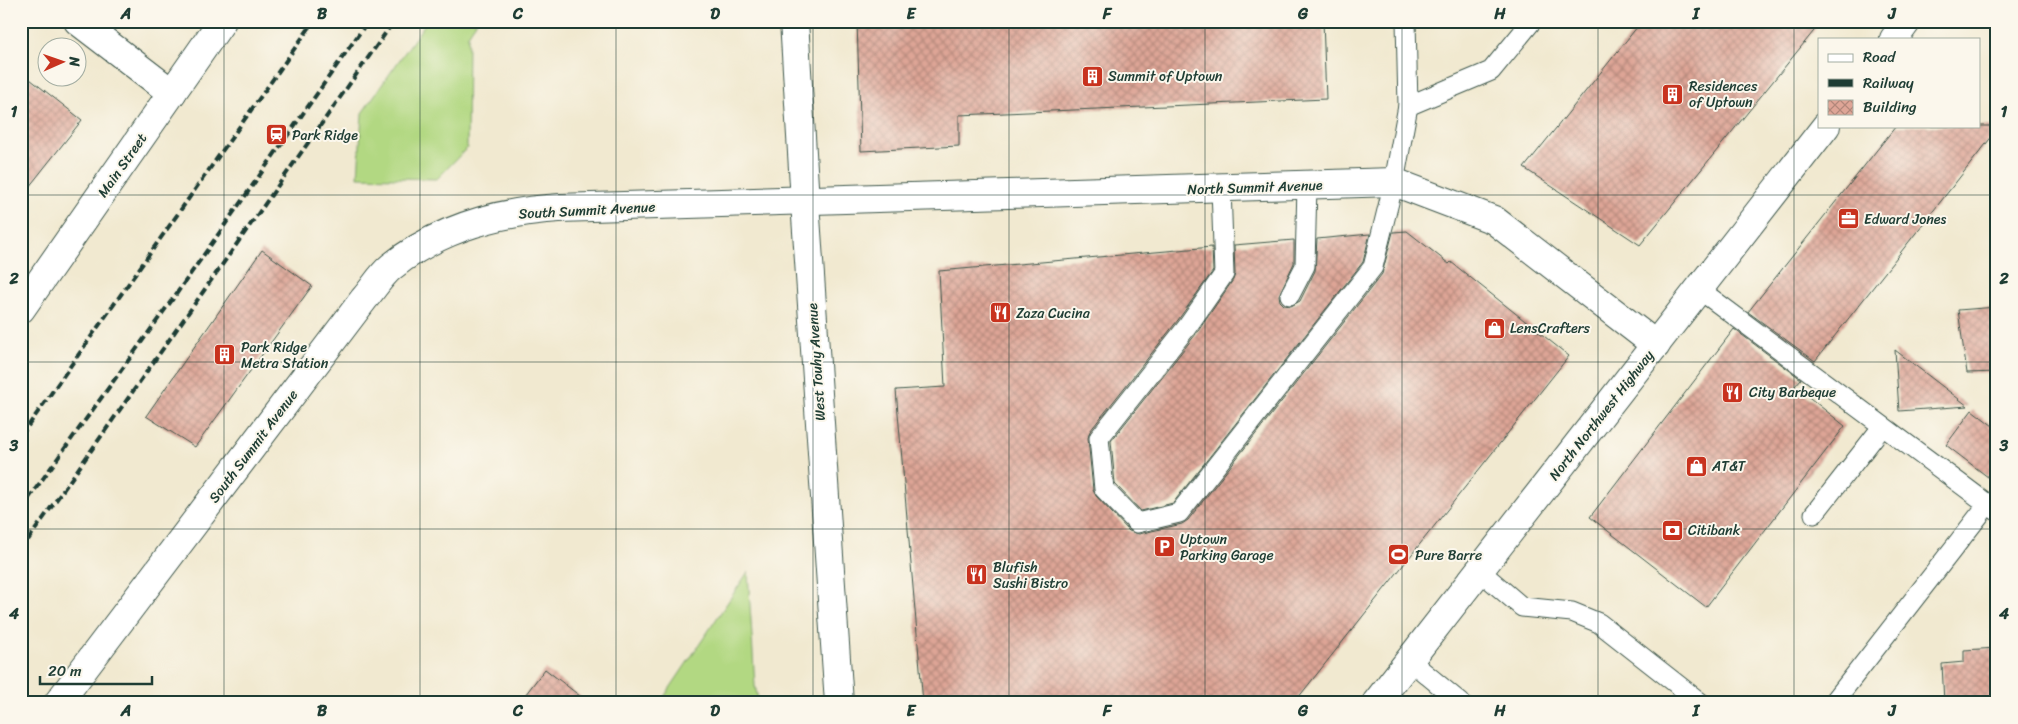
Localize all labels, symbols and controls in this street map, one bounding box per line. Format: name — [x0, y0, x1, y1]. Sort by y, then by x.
text: A — [120, 0, 131, 28]
text: B — [317, 0, 328, 28]
text: C — [512, 0, 524, 28]
text: D — [710, 0, 720, 28]
text: E — [907, 0, 917, 28]
text: F — [1102, 0, 1113, 28]
text: G — [1297, 0, 1309, 28]
text: H — [1493, 0, 1506, 28]
text: I — [1692, 0, 1701, 28]
text: J — [1887, 0, 1897, 28]
north arrow — [38, 38, 88, 88]
legend — [1818, 38, 1980, 128]
text: Road — [1863, 44, 1896, 70]
text: N — [62, 55, 87, 67]
building icon: Summit of Uptown — [1080, 64, 1104, 88]
place label: Summit of Uptown — [1108, 64, 1223, 89]
text: Railway — [1863, 70, 1914, 96]
place label: Residences of Uptown — [1689, 74, 1758, 115]
building icon: Residences of Uptown — [1661, 82, 1685, 106]
text: Building — [1863, 94, 1917, 120]
text: 1 — [11, 97, 18, 126]
text: 1 — [2001, 97, 2008, 126]
station icon: Park Ridge — [264, 123, 288, 147]
place label: Park Ridge — [292, 123, 358, 148]
street label: Main Street — [91, 128, 154, 203]
street label: North Summit Avenue — [1187, 173, 1323, 202]
street label: South Summit Avenue — [518, 194, 656, 227]
office icon: Edward Jones — [1836, 207, 1860, 231]
place label: Edward Jones — [1864, 207, 1947, 232]
text: 2 — [8, 264, 19, 293]
text: 2 — [1998, 264, 2009, 293]
restaurant icon: Zaza Cucina — [988, 301, 1012, 325]
place label: Zaza Cucina — [1016, 301, 1091, 326]
street label: West Touhy Avenue — [800, 302, 833, 422]
shop icon: LensCrafters — [1482, 316, 1506, 340]
place label: LensCrafters — [1510, 316, 1590, 341]
place label: Park Ridge Metra Station — [241, 335, 329, 376]
building icon: Park Ridge Metra Station — [213, 343, 237, 367]
street label: North Northwest Highway — [1542, 344, 1661, 486]
restaurant icon: City Barbeque — [1721, 380, 1745, 404]
place label: City Barbeque — [1749, 380, 1836, 405]
street label: South Summit Avenue — [202, 384, 305, 509]
text: 3 — [9, 431, 19, 460]
text: 3 — [1999, 431, 2009, 460]
shop icon: AT&T — [1684, 454, 1708, 478]
place label: AT&T — [1711, 454, 1747, 479]
bank icon: Citibank — [1660, 518, 1684, 542]
place label: Citibank — [1688, 518, 1741, 543]
place label: Uptown Parking Garage — [1180, 527, 1274, 568]
parking icon: Uptown Parking Garage — [1152, 535, 1176, 559]
sports icon: Pure Barre — [1387, 543, 1411, 567]
place label: Pure Barre — [1415, 543, 1482, 568]
place label: Blufish Sushi Bistro — [993, 555, 1068, 596]
restaurant icon: Blufish Sushi Bistro — [965, 563, 989, 587]
text: 4 — [8, 599, 19, 628]
text: 4 — [1998, 599, 2009, 628]
scale bar — [40, 654, 152, 686]
text: 20 m — [48, 658, 82, 684]
text: A — [120, 696, 131, 724]
text: B — [317, 696, 328, 724]
text: C — [512, 696, 524, 724]
text: D — [710, 696, 720, 724]
text: E — [907, 696, 917, 724]
text: F — [1102, 696, 1113, 724]
text: G — [1297, 696, 1309, 724]
text: H — [1493, 696, 1506, 724]
text: I — [1692, 696, 1701, 724]
text: J — [1887, 696, 1897, 724]

